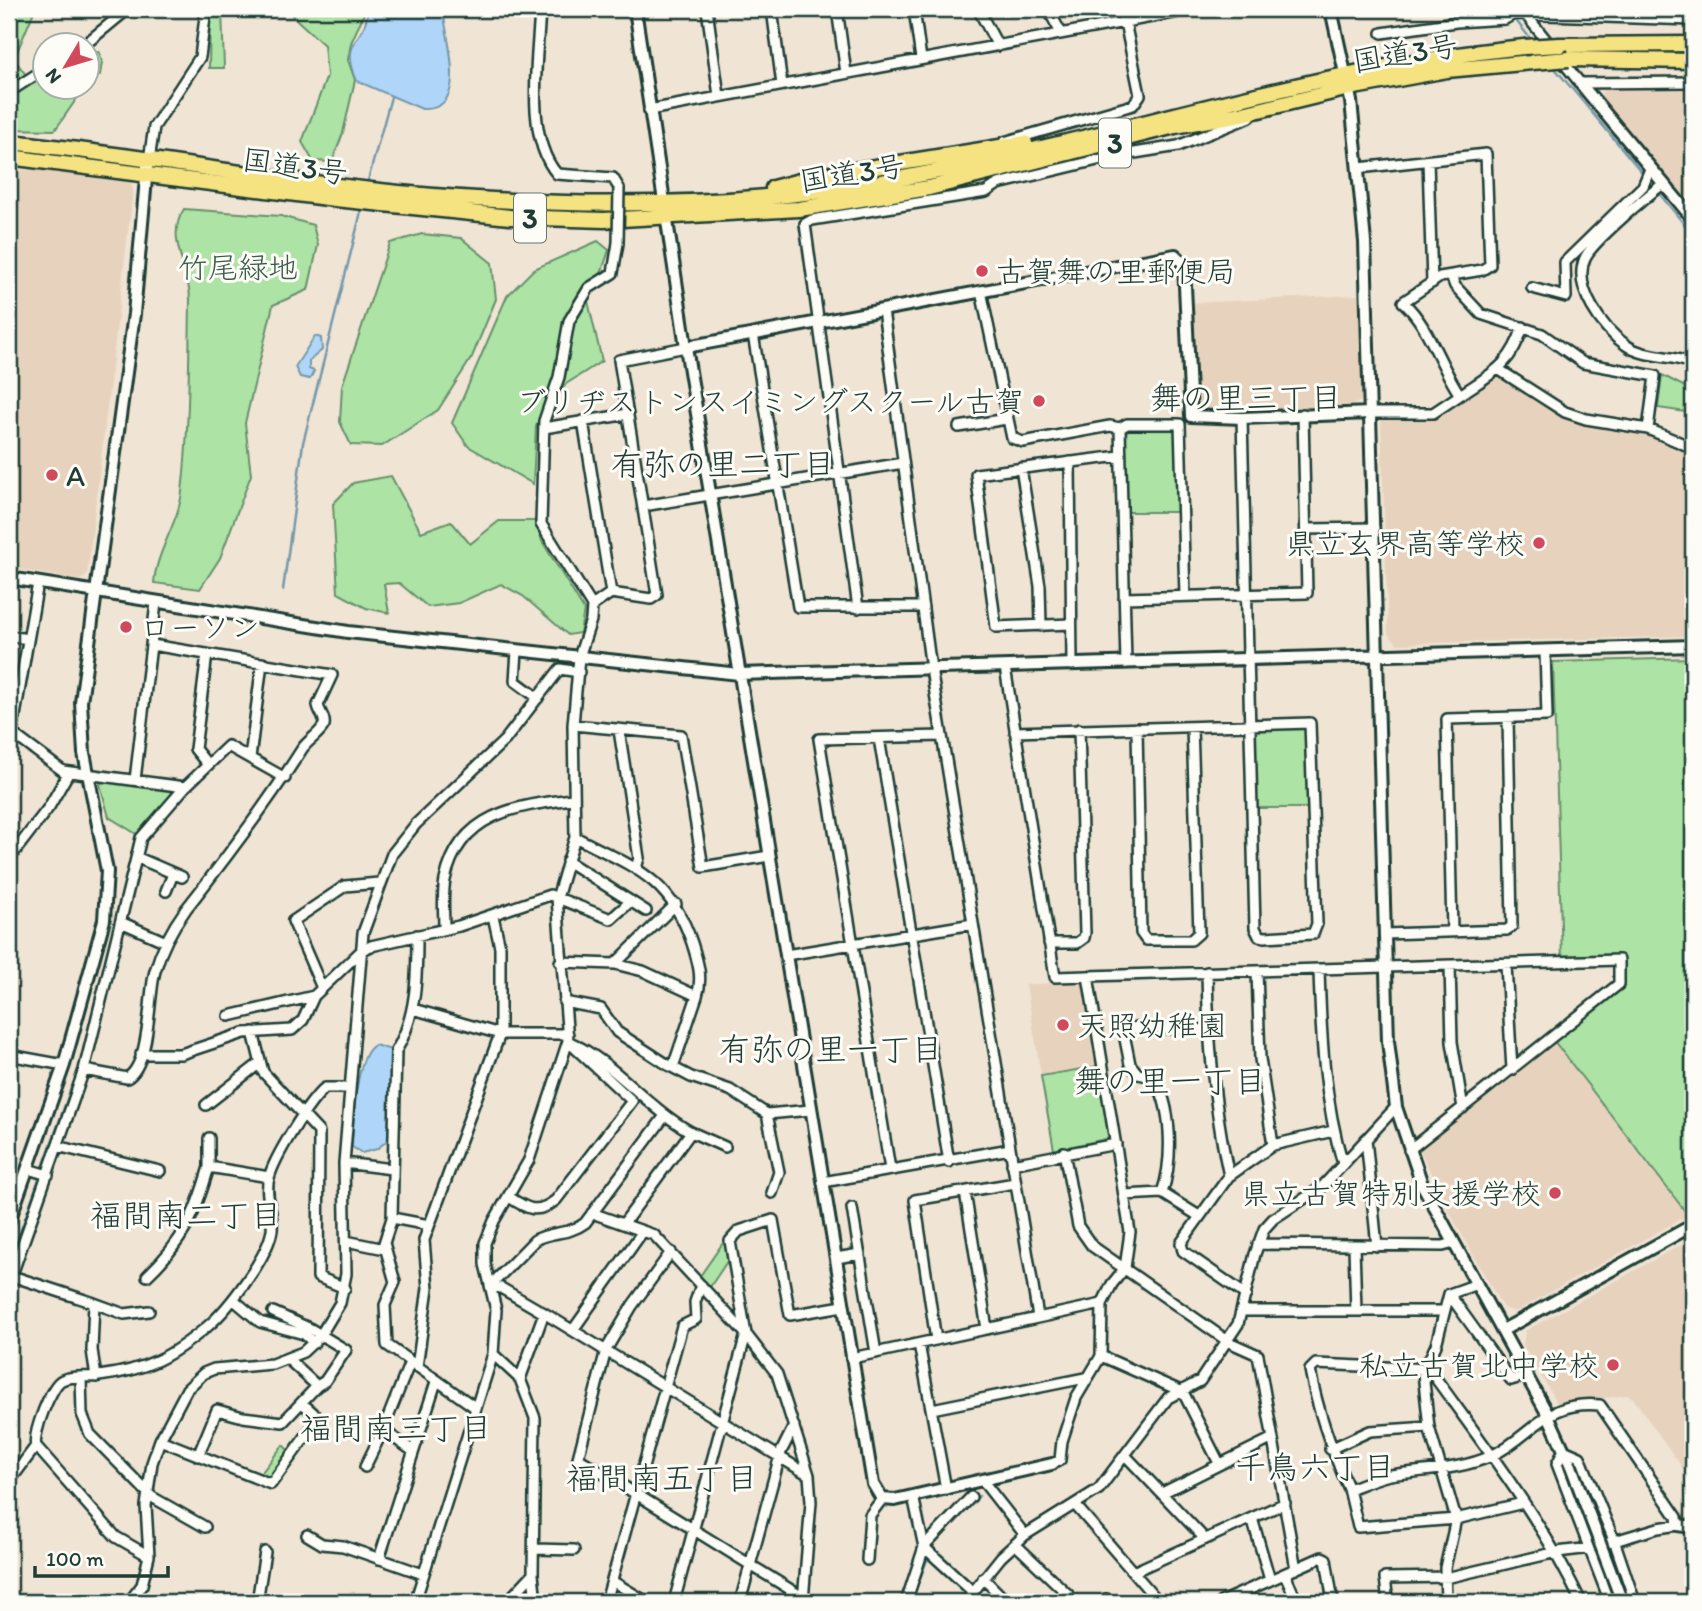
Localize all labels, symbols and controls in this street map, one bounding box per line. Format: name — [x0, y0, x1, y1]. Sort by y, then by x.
street label: 国道3号 — [1350, 26, 1460, 80]
north arrow — [32, 32, 102, 102]
text: N — [40, 64, 66, 88]
road number: 3 — [1099, 118, 1131, 168]
street label: 国道3号 — [240, 140, 350, 192]
street label: 国道3号 — [797, 146, 907, 200]
road number: 3 — [514, 194, 546, 242]
park label: 竹尾緑地 — [178, 249, 298, 286]
place label: 古賀舞の里郵便局 — [996, 253, 1236, 290]
marker: 古賀舞の里郵便局 — [974, 263, 990, 279]
district label: 舞の里三丁目 — [1150, 379, 1342, 417]
place label: ブリヂストンスイミングスクール古賀 — [516, 383, 1025, 420]
marker: ブリヂストンスイミングスクール古賀 — [1031, 393, 1047, 409]
district label: 有弥の里二丁目 — [611, 445, 835, 483]
place label: A — [66, 457, 85, 494]
marker: A — [44, 467, 60, 483]
place label: 県立玄界高等学校 — [1285, 525, 1525, 562]
marker: 県立玄界高等学校 — [1531, 535, 1547, 551]
place label: ローソン — [140, 609, 260, 646]
marker: ローソン — [118, 619, 134, 635]
place label: 天照幼稚園 — [1077, 1007, 1227, 1044]
marker: 天照幼稚園 — [1055, 1017, 1071, 1033]
district label: 有弥の里一丁目 — [719, 1030, 943, 1068]
district label: 舞の里一丁目 — [1074, 1062, 1266, 1100]
place label: 県立古賀特別支援学校 — [1241, 1175, 1541, 1212]
marker: 県立古賀特別支援学校 — [1547, 1185, 1563, 1201]
district label: 福間南二丁目 — [90, 1196, 282, 1234]
place label: 私立古賀北中学校 — [1359, 1347, 1599, 1384]
marker: 私立古賀北中学校 — [1605, 1357, 1621, 1373]
district label: 福間南三丁目 — [300, 1409, 492, 1447]
district label: 千鳥六丁目 — [1235, 1448, 1395, 1486]
district label: 福間南五丁目 — [566, 1459, 758, 1497]
scale bar — [35, 1534, 168, 1578]
text: 100 m — [46, 1546, 104, 1571]

